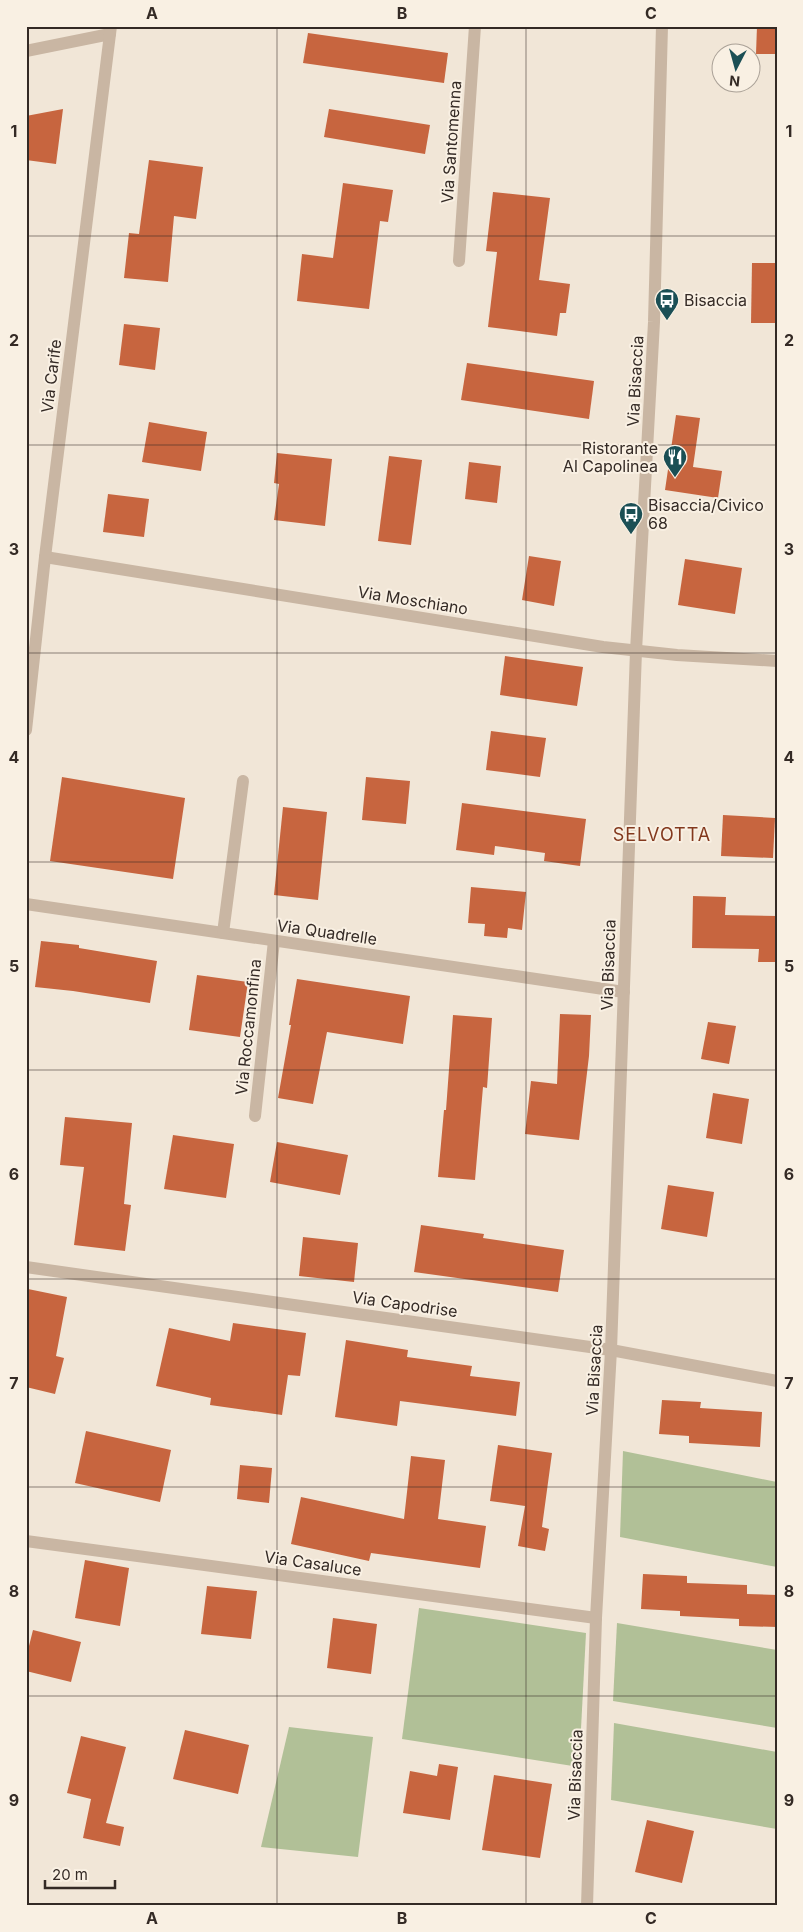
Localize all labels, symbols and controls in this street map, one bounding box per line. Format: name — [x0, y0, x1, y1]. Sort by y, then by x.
text: A — [146, 3, 158, 23]
text: B — [397, 3, 407, 23]
text: C — [645, 3, 657, 23]
north arrow — [710, 42, 760, 92]
text: N — [728, 72, 741, 90]
street label: Via Santomenna — [437, 80, 465, 204]
text: 1 — [11, 121, 17, 141]
text: 1 — [786, 121, 792, 141]
bus stop icon: Bisaccia — [654, 287, 680, 321]
place label: Bisaccia — [684, 290, 747, 310]
text: 2 — [9, 330, 19, 350]
text: 2 — [784, 330, 794, 350]
street label: Via Bisaccia — [623, 335, 647, 427]
street label: Via Carife — [37, 338, 65, 414]
place label: Ristorante Al Capolinea — [563, 438, 658, 476]
restaurant icon: Ristorante Al Capolinea — [662, 444, 688, 478]
place label: Bisaccia/Civico 68 — [648, 495, 764, 533]
bus stop icon: Bisaccia/Civico 68 — [618, 501, 644, 535]
text: 3 — [9, 539, 19, 559]
text: 3 — [784, 539, 794, 559]
street label: Via Moschiano — [356, 581, 470, 619]
text: 4 — [9, 747, 20, 767]
text: 4 — [784, 747, 795, 767]
district label: SELVOTTA — [613, 824, 711, 845]
street label: Via Quadrelle — [276, 915, 378, 949]
street label: Via Bisaccia — [596, 919, 620, 1011]
text: 5 — [9, 956, 19, 976]
text: 5 — [784, 956, 794, 976]
street label: Via Roccamonfina — [231, 958, 265, 1096]
text: 6 — [9, 1164, 19, 1184]
text: 6 — [784, 1164, 794, 1184]
street label: Via Capodrise — [351, 1287, 459, 1321]
street label: Via Bisaccia — [582, 1324, 606, 1416]
text: 7 — [9, 1373, 19, 1393]
text: 7 — [784, 1373, 794, 1393]
street label: Via Casaluce — [263, 1546, 363, 1580]
text: 8 — [9, 1581, 19, 1601]
text: 8 — [784, 1581, 794, 1601]
street label: Via Bisaccia — [563, 1729, 587, 1821]
text: 9 — [9, 1790, 19, 1810]
text: 9 — [784, 1790, 794, 1810]
scale bar — [45, 1857, 115, 1889]
text: 20 m — [52, 1865, 88, 1884]
text: A — [146, 1908, 158, 1928]
text: B — [397, 1908, 407, 1928]
text: C — [645, 1908, 657, 1928]

